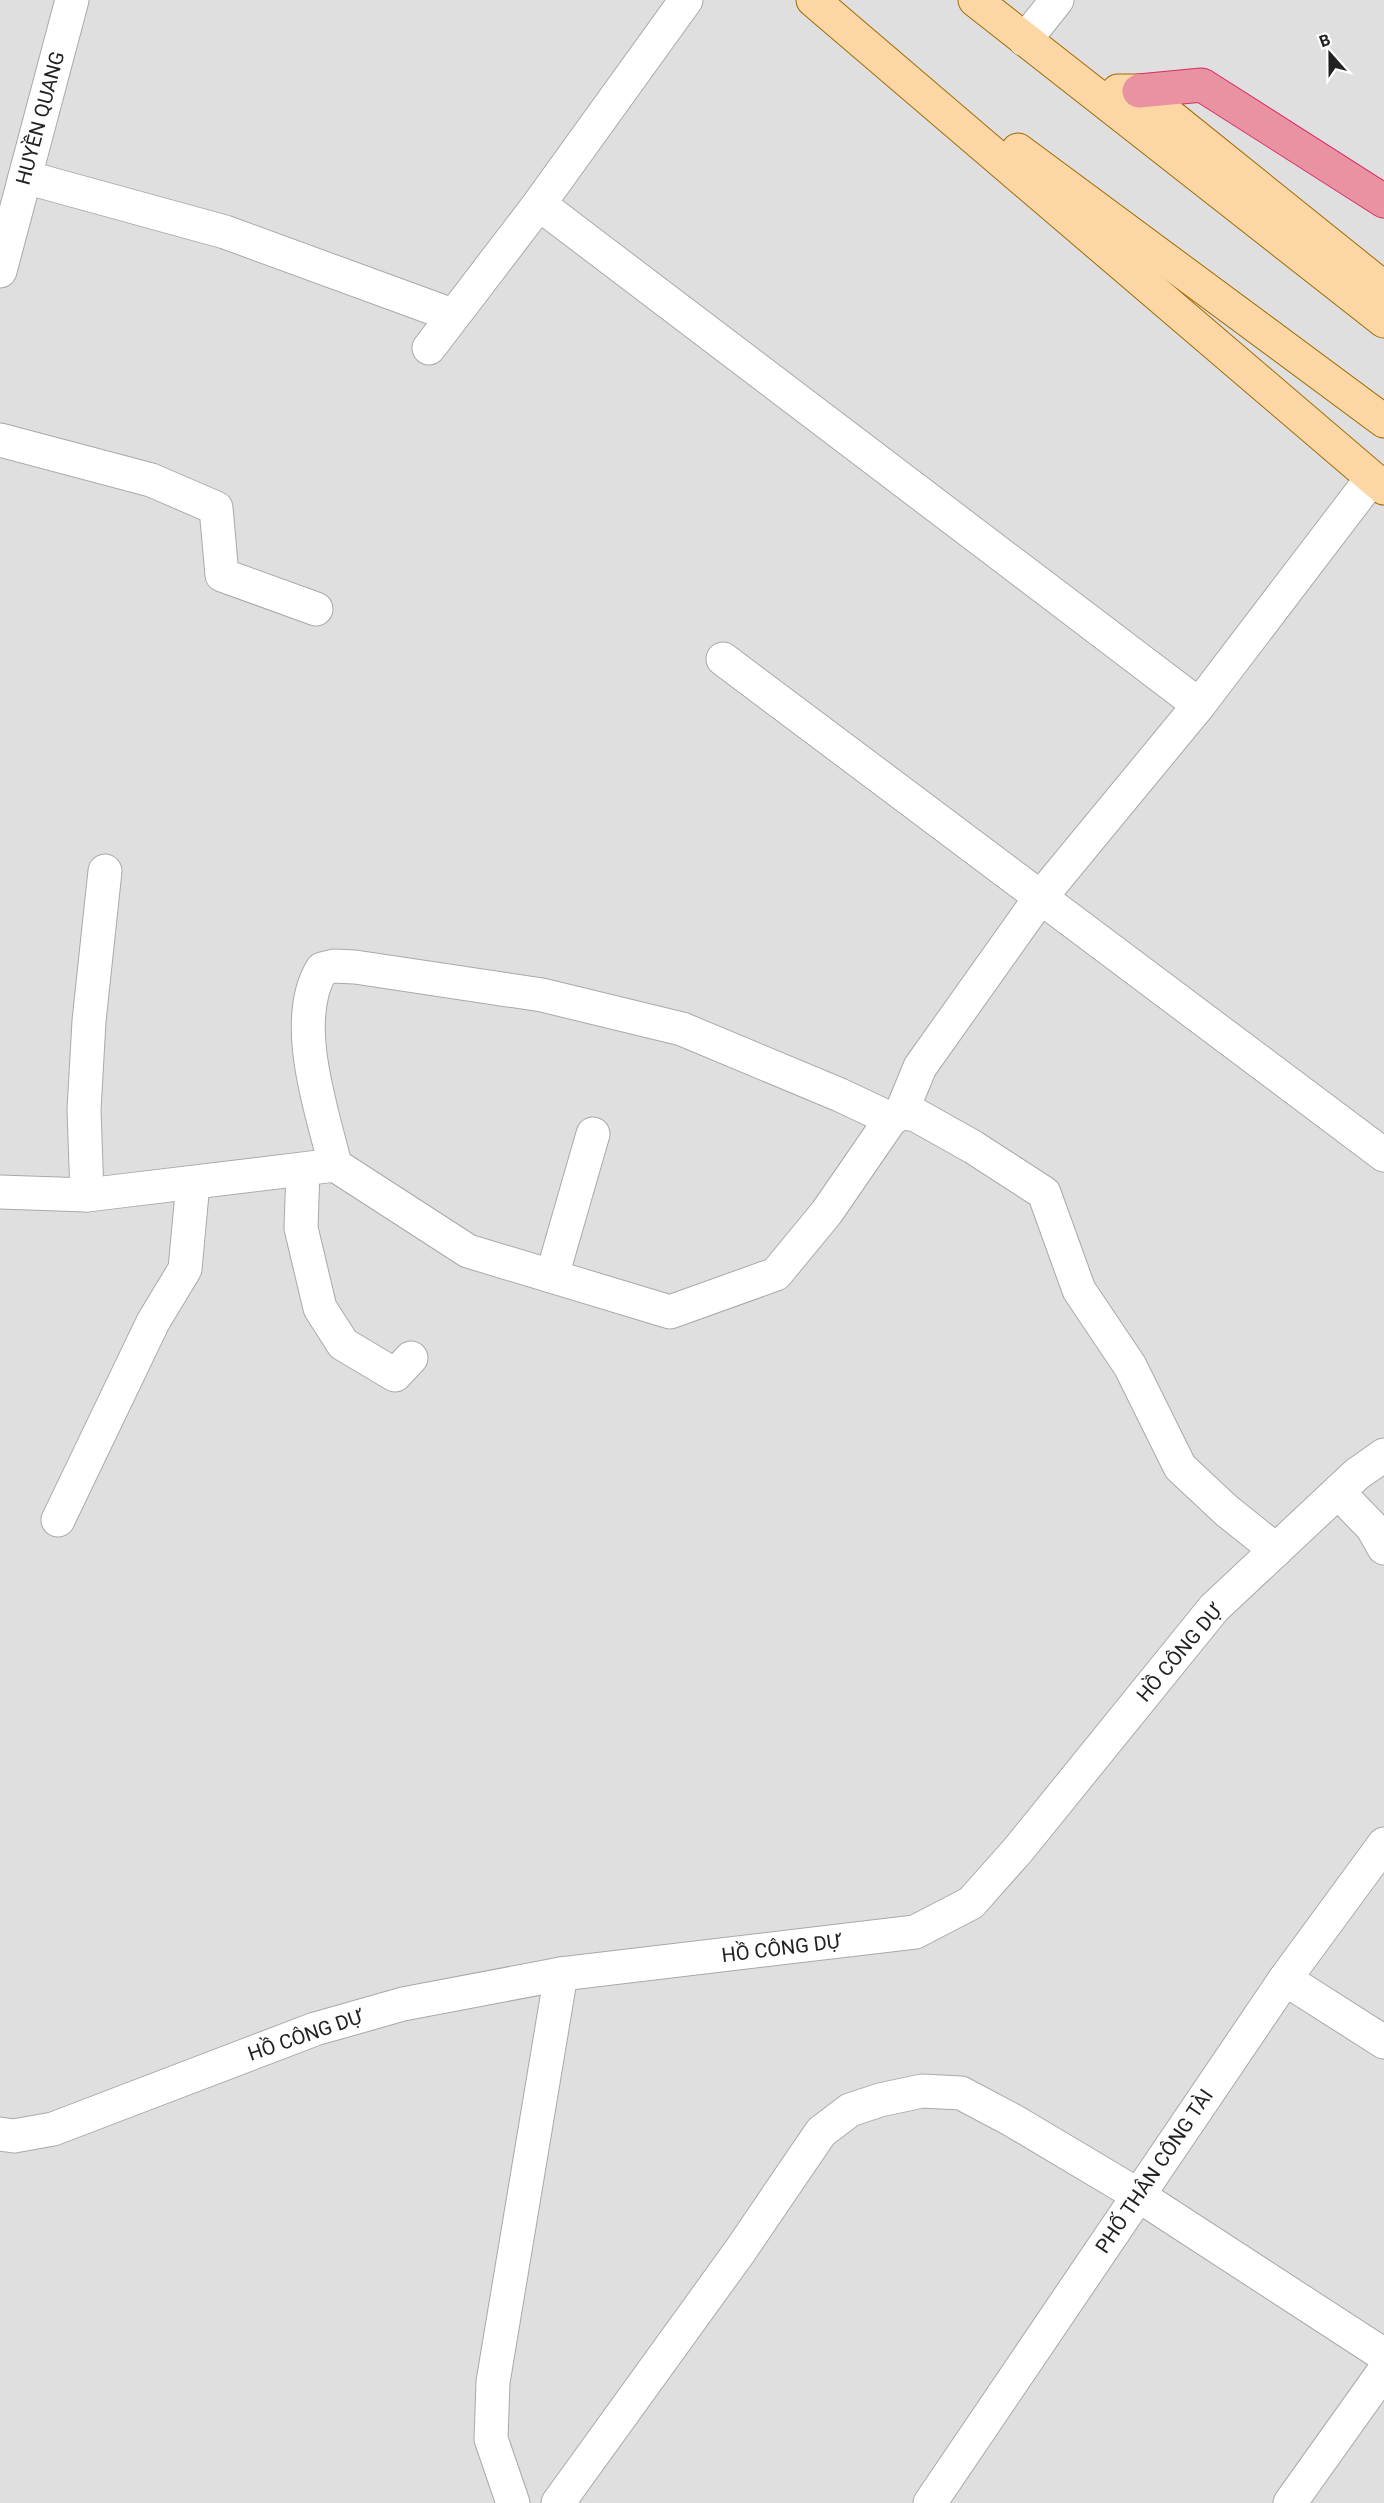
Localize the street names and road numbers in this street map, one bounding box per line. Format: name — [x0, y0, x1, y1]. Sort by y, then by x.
street label: HUYỀN QUANG — [10, 48, 69, 187]
street label: HỒ CÔNG DỰ — [1131, 1597, 1228, 1707]
street label: HỒ CÔNG DỰ — [720, 1928, 844, 1967]
street label: HỒ CÔNG DỰ — [244, 2003, 367, 2066]
street label: PHỐ THÂN CÔNG TÀI — [1089, 2084, 1218, 2258]

